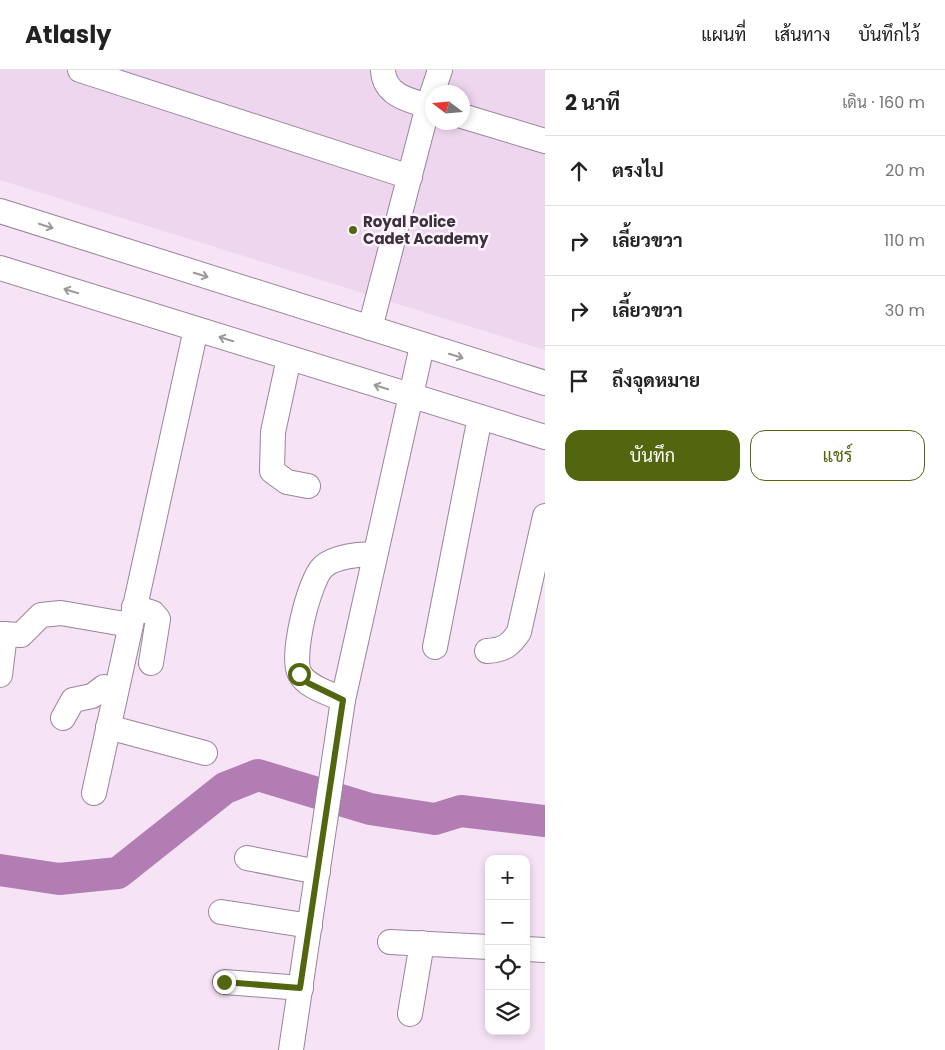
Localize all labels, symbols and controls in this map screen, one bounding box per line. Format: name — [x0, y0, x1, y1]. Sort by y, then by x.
text: Atlasly — [25, 18, 111, 51]
text: แผนที่ — [701, 22, 746, 47]
text: เส้นทาง — [774, 22, 830, 47]
text: บันทึกไว้ — [858, 22, 920, 47]
north arrow — [425, 85, 470, 130]
text: 2 นาที — [565, 88, 620, 117]
text: เดิน · 160 m — [842, 91, 925, 114]
icon: ahead — [565, 157, 593, 185]
text: ตรงไป — [612, 157, 664, 184]
text: 20 m — [885, 159, 925, 182]
place label: Royal Police Cadet Academy — [363, 211, 489, 249]
one-way arrow — [38, 221, 54, 231]
marker: Royal Police Cadet Academy — [347, 224, 359, 236]
icon: right — [565, 227, 593, 255]
text: เลี้ยวขวา — [612, 227, 683, 254]
text: 110 m — [884, 229, 925, 252]
one-way arrow — [193, 270, 209, 280]
one-way arrow — [63, 285, 79, 295]
icon: right — [565, 297, 593, 325]
text: เลี้ยวขวา — [612, 297, 683, 324]
text: 30 m — [885, 299, 925, 322]
one-way arrow — [218, 333, 234, 343]
one-way arrow — [448, 352, 464, 362]
icon: arrive — [565, 367, 593, 395]
text: ถึงจุดหมาย — [612, 367, 700, 394]
one-way arrow — [374, 381, 390, 391]
button: บันทึก — [565, 430, 740, 481]
button: แชร์ — [750, 430, 925, 481]
route start — [288, 663, 311, 686]
map controls — [485, 855, 530, 1035]
button: + — [485, 855, 530, 900]
button: − — [485, 900, 530, 945]
button: locate — [485, 945, 530, 990]
route end — [213, 971, 236, 994]
button: layers — [485, 990, 530, 1035]

